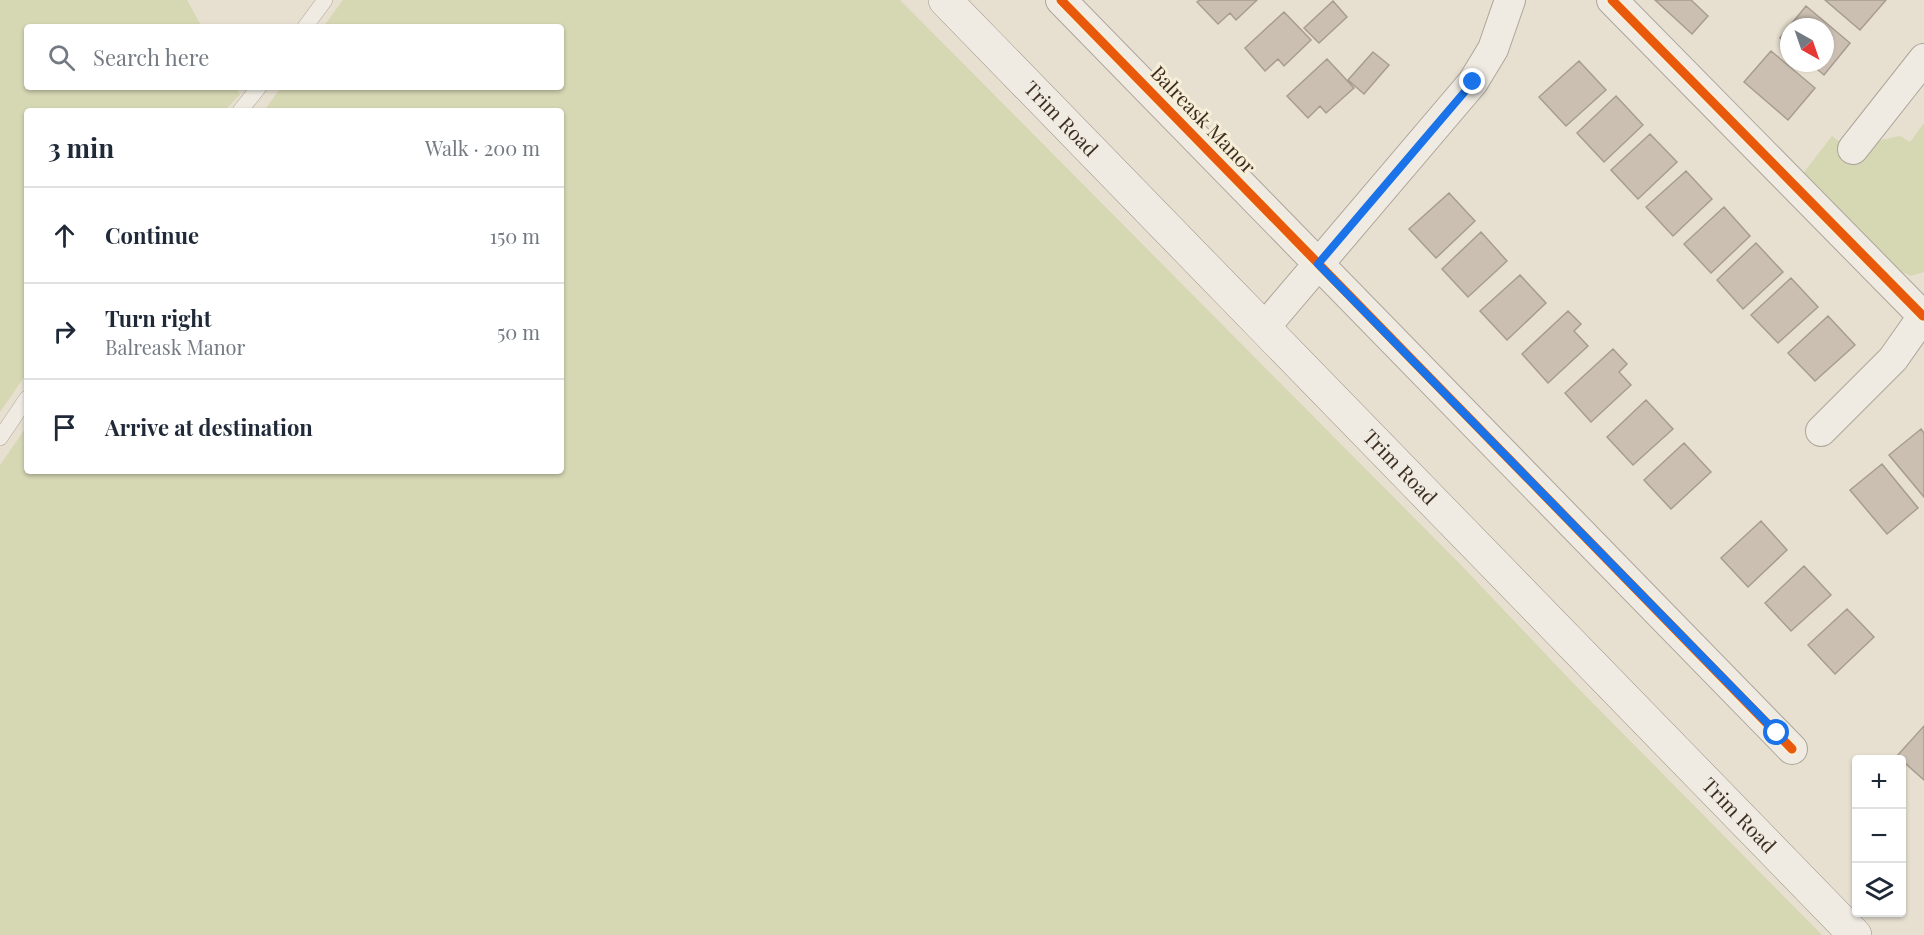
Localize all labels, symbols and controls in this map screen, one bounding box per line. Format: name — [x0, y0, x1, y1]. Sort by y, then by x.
north arrow — [1780, 18, 1834, 72]
search box — [24, 24, 564, 90]
icon: search — [45, 41, 78, 74]
text: Search here — [93, 42, 209, 72]
street label: Balreask Manor — [1146, 59, 1263, 179]
route end — [1459, 68, 1485, 94]
street label: Trim Road — [1019, 74, 1105, 162]
text: 3 min — [48, 130, 114, 165]
text: Walk · 200 m — [425, 134, 540, 161]
icon: ahead — [48, 219, 81, 252]
text: Continue — [105, 220, 199, 250]
text: 150 m — [490, 222, 540, 249]
text: Turn right — [105, 303, 211, 333]
icon: right — [48, 315, 81, 348]
text: 50 m — [497, 318, 540, 345]
text: Balreask Manor — [105, 333, 245, 360]
icon: arrive — [48, 411, 81, 444]
text: Arrive at destination — [105, 412, 313, 442]
street label: Trim Road — [1358, 423, 1444, 510]
route start — [1763, 719, 1789, 745]
map controls — [1852, 755, 1906, 917]
button: + — [1852, 755, 1906, 809]
street label: Trim Road — [1697, 771, 1783, 858]
button: − — [1852, 809, 1906, 863]
button: layers — [1852, 863, 1906, 917]

